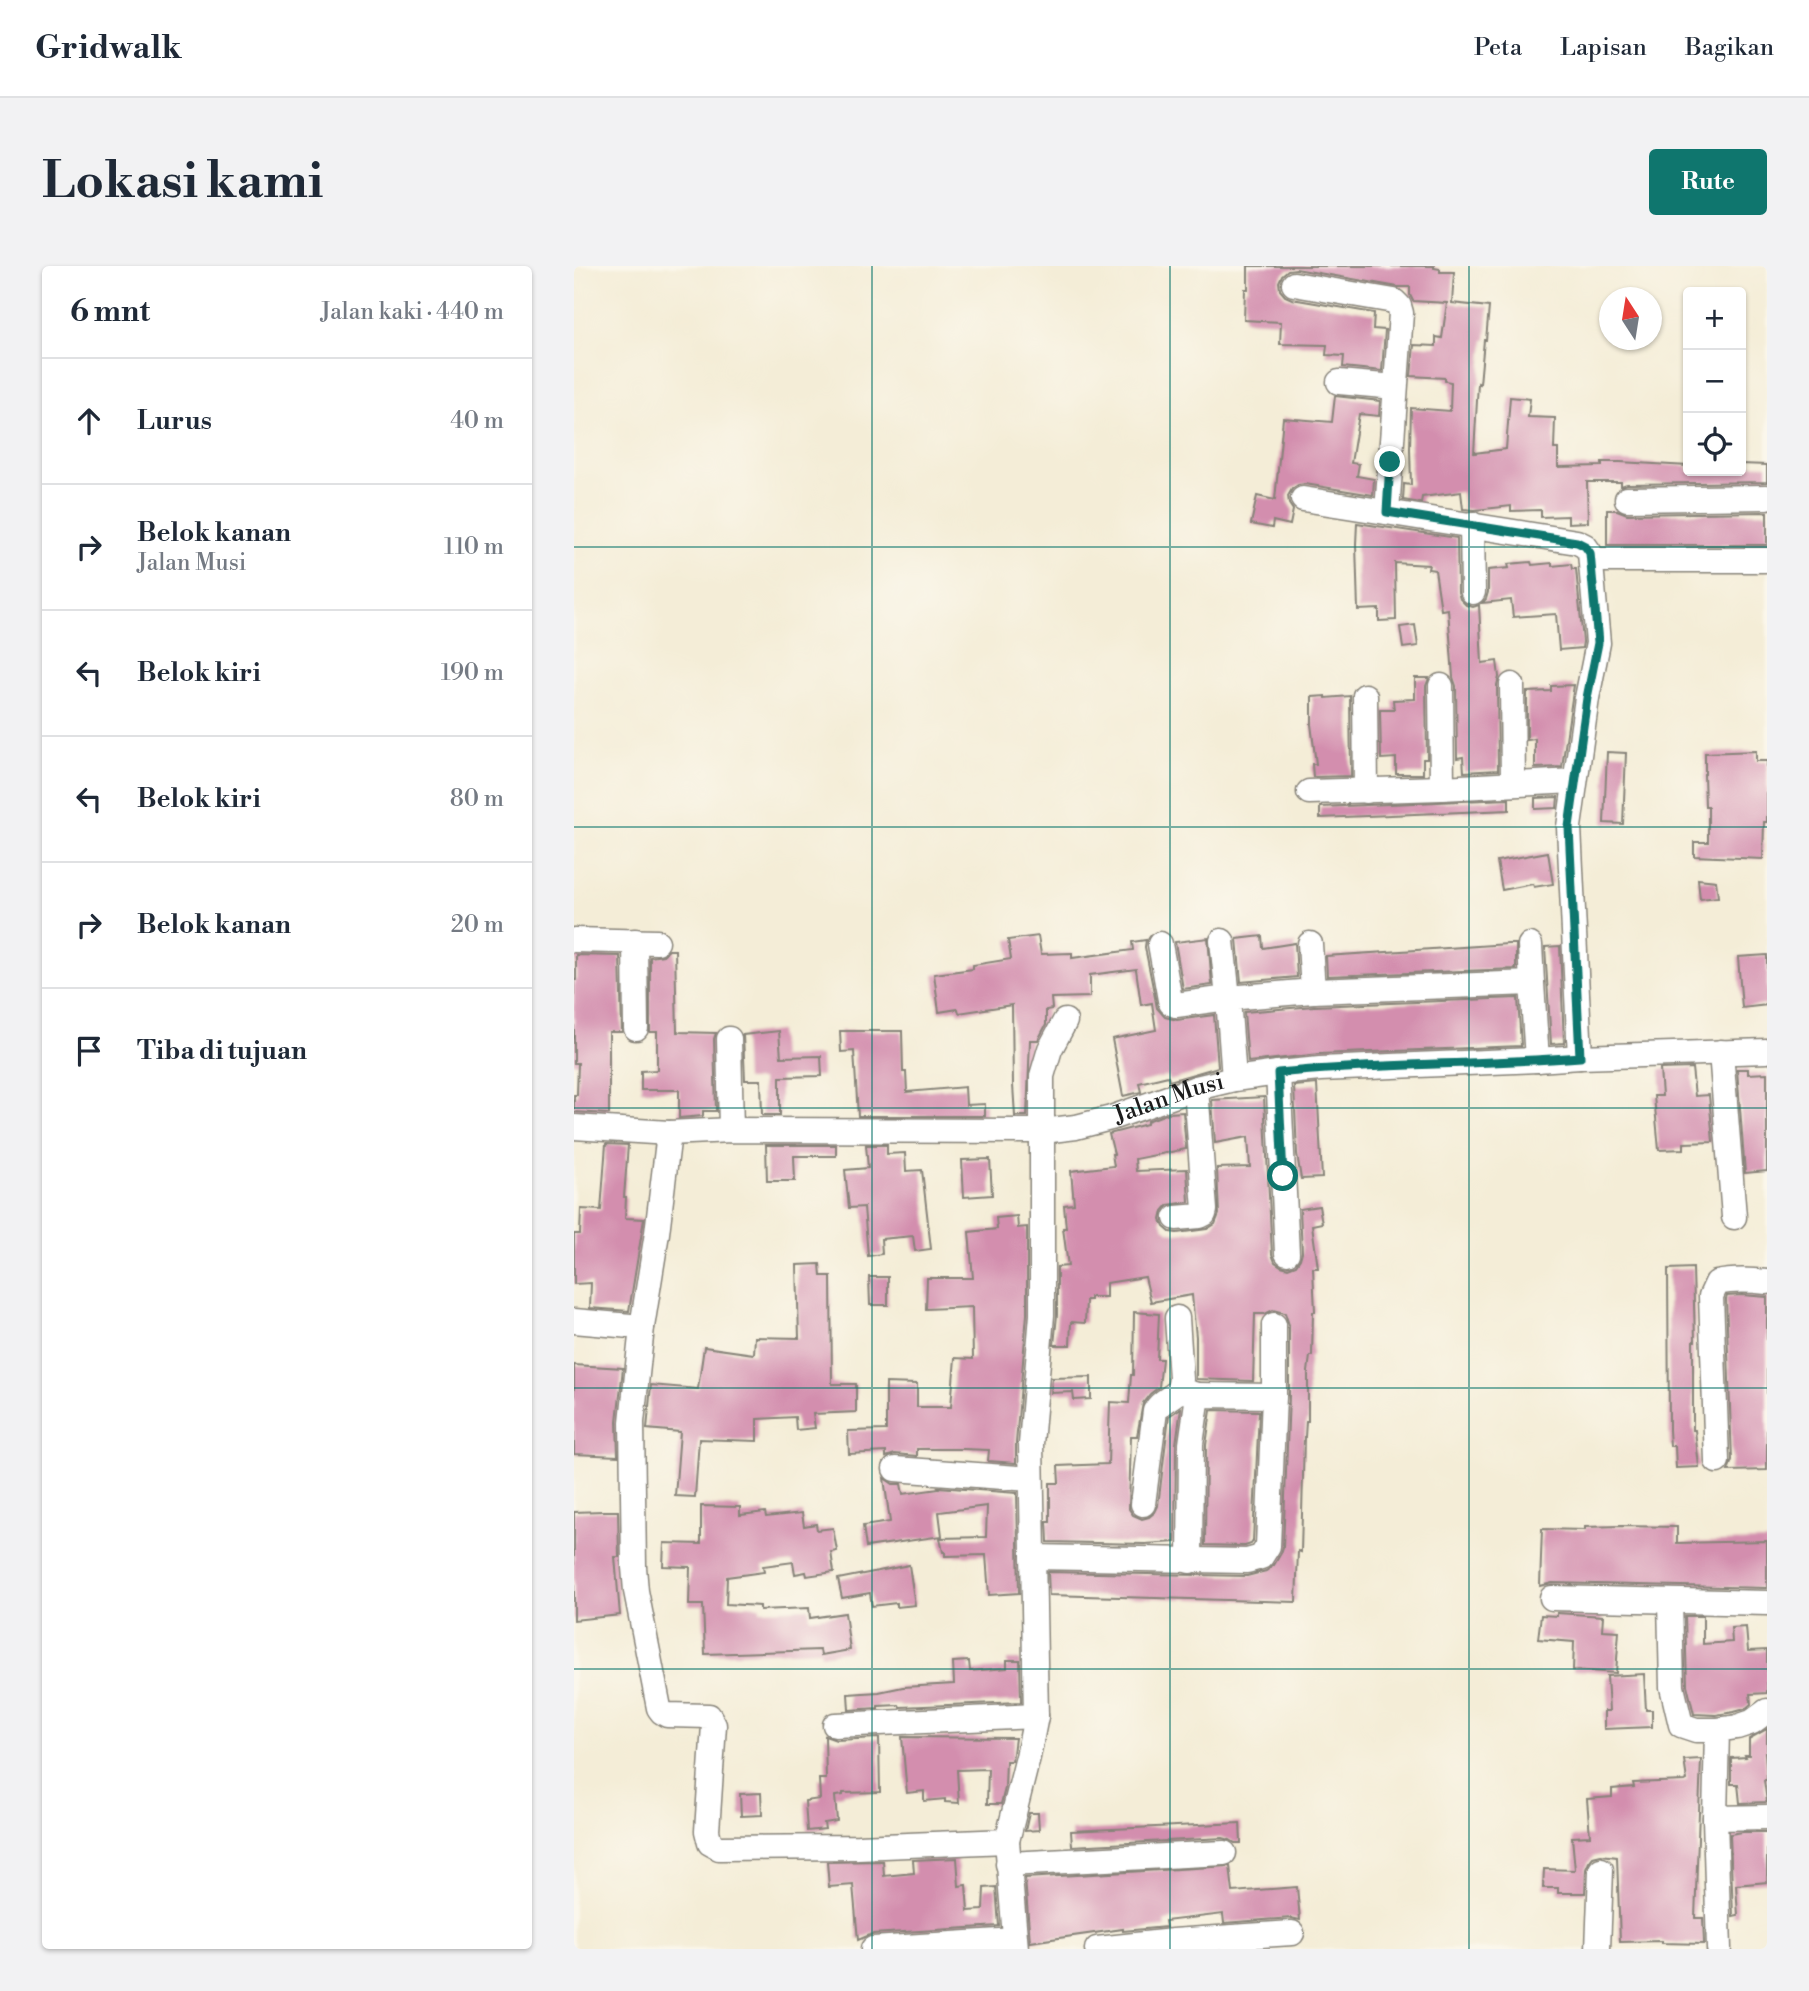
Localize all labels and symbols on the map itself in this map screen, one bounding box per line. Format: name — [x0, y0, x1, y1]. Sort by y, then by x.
north arrow — [1599, 287, 1662, 350]
route end — [1374, 446, 1405, 477]
street label: Jalan Musi — [1109, 1067, 1227, 1131]
route start — [1267, 1160, 1298, 1191]

